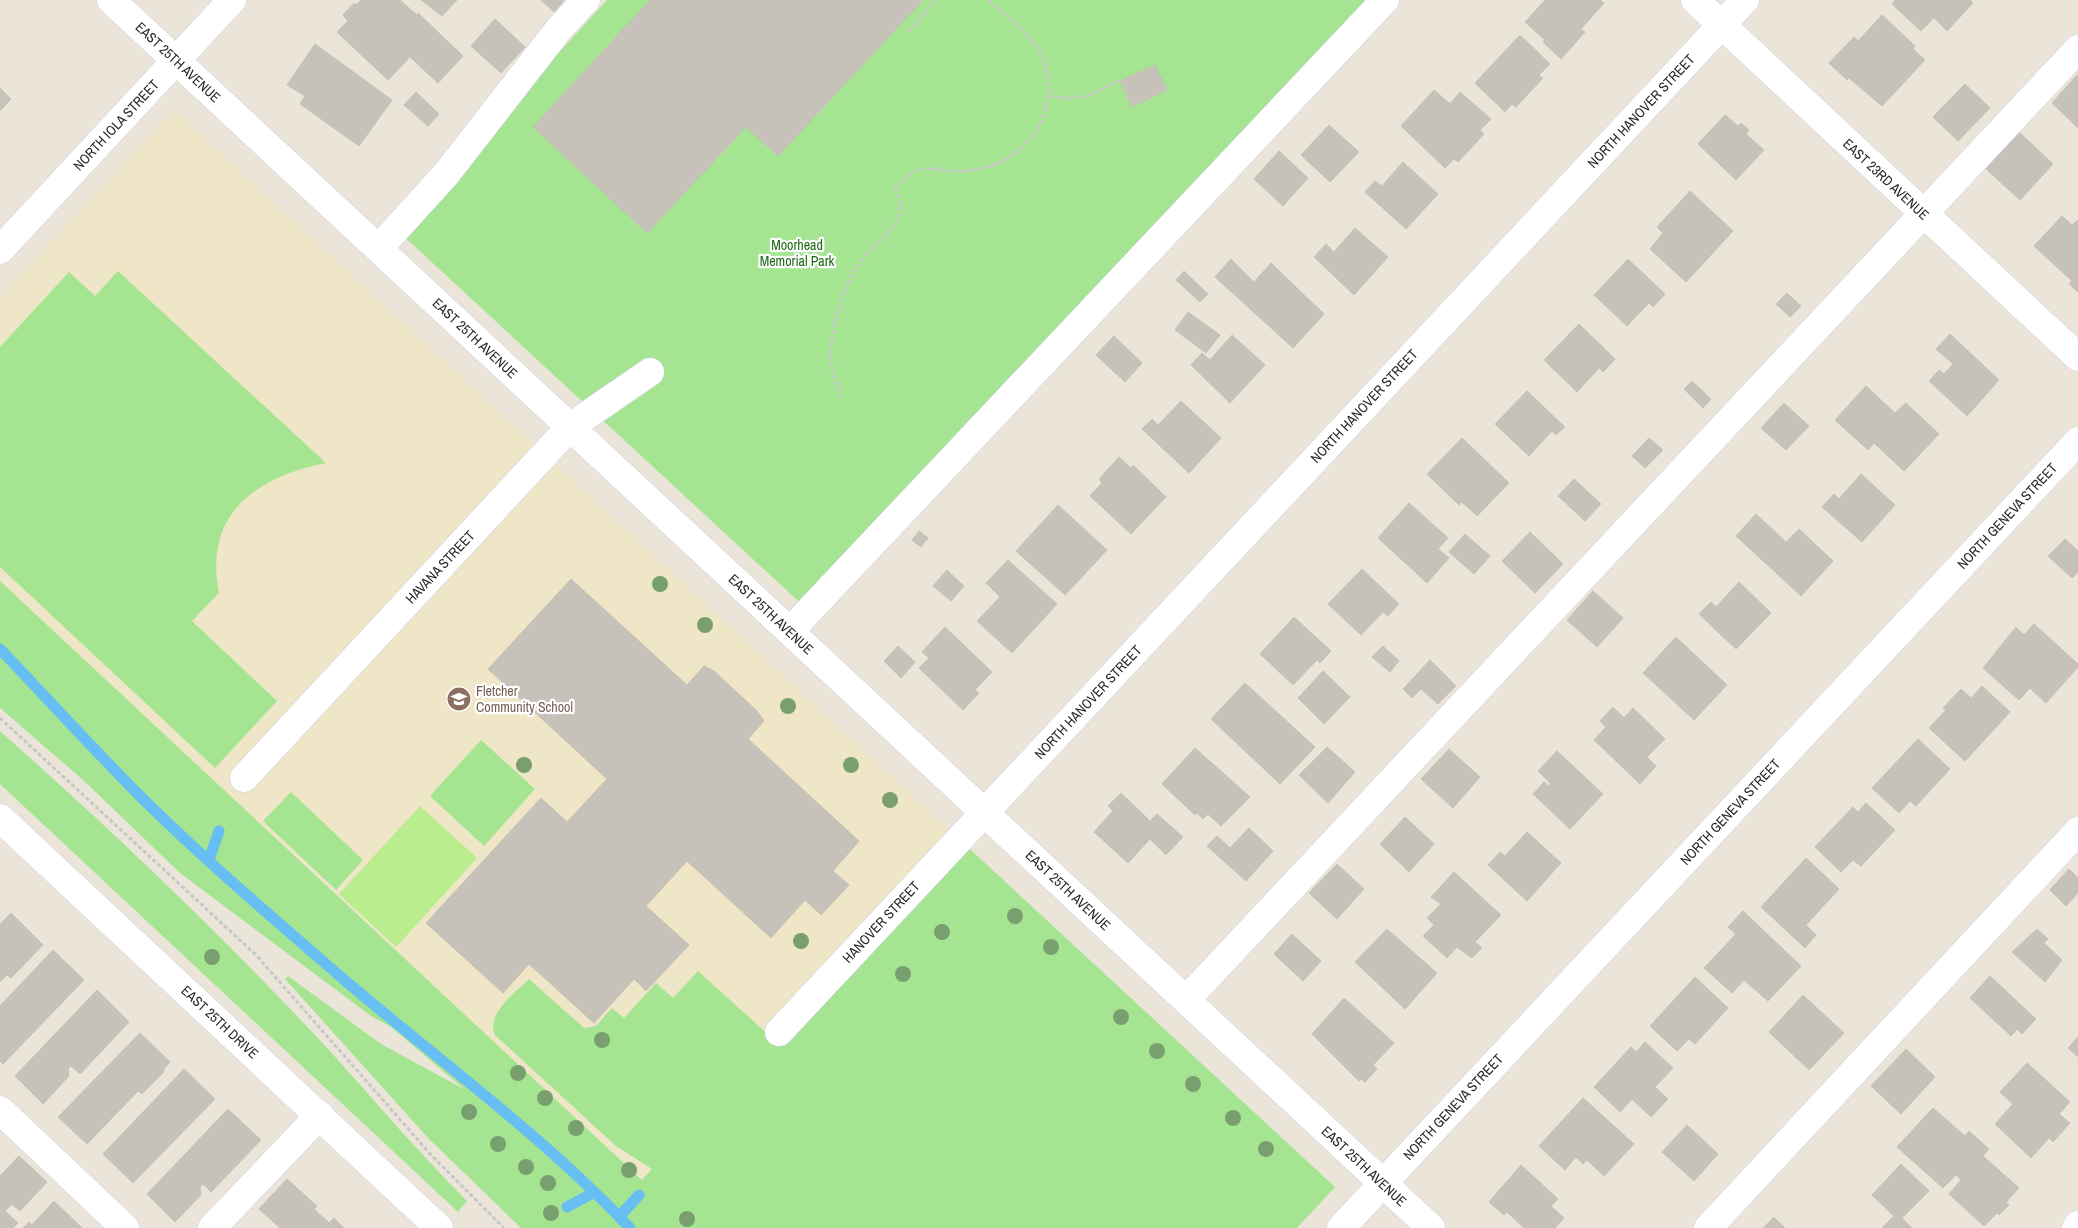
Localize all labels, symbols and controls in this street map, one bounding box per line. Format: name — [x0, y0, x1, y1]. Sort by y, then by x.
street label: EAST 25TH AVENUE — [132, 18, 224, 106]
street label: NORTH HANOVER STREET — [1584, 50, 1698, 172]
street label: NORTH IOLA STREET — [69, 76, 163, 174]
street label: EAST 23RD AVENUE — [1839, 134, 1933, 224]
park label: Moorhead Memorial Park — [760, 236, 835, 270]
street label: EAST 25TH AVENUE — [429, 294, 521, 382]
street label: NORTH HANOVER STREET — [1307, 345, 1421, 467]
street label: NORTH GENEVA STREET — [1953, 459, 2061, 573]
street label: HAVANA STREET — [402, 527, 478, 607]
street label: EAST 25TH AVENUE — [725, 570, 817, 658]
street label: NORTH HANOVER STREET — [1031, 641, 1145, 763]
place label: Fletcher Community School — [476, 682, 573, 716]
school or university icon: Fletcher Community School — [446, 686, 472, 712]
street label: NORTH GENEVA STREET — [1676, 755, 1784, 869]
street label: EAST 25TH AVENUE — [1022, 846, 1114, 934]
street label: HANOVER STREET — [839, 877, 923, 967]
street label: EAST 25TH DRIVE — [178, 982, 262, 1062]
street label: NORTH GENEVA STREET — [1399, 1050, 1507, 1164]
street label: EAST 25TH AVENUE — [1318, 1122, 1410, 1210]

